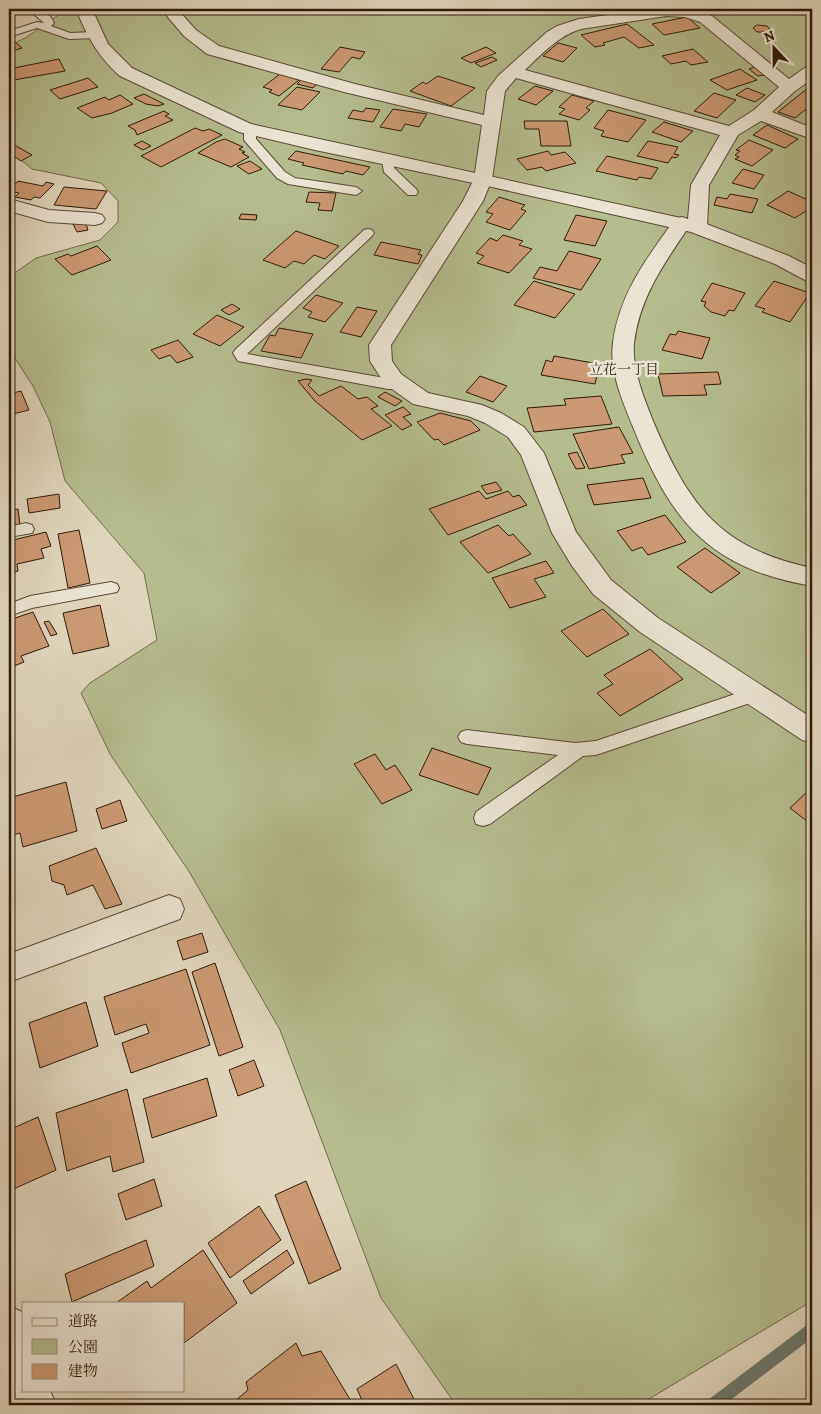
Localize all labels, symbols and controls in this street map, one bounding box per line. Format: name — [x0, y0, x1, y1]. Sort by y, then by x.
north arrow — [748, 22, 798, 72]
text: N — [761, 26, 778, 47]
district label: 立花一丁目 — [589, 360, 659, 379]
legend — [22, 1302, 185, 1392]
text: 道路 — [68, 1311, 98, 1331]
text: 公園 — [68, 1337, 98, 1357]
text: 建物 — [68, 1361, 98, 1381]

